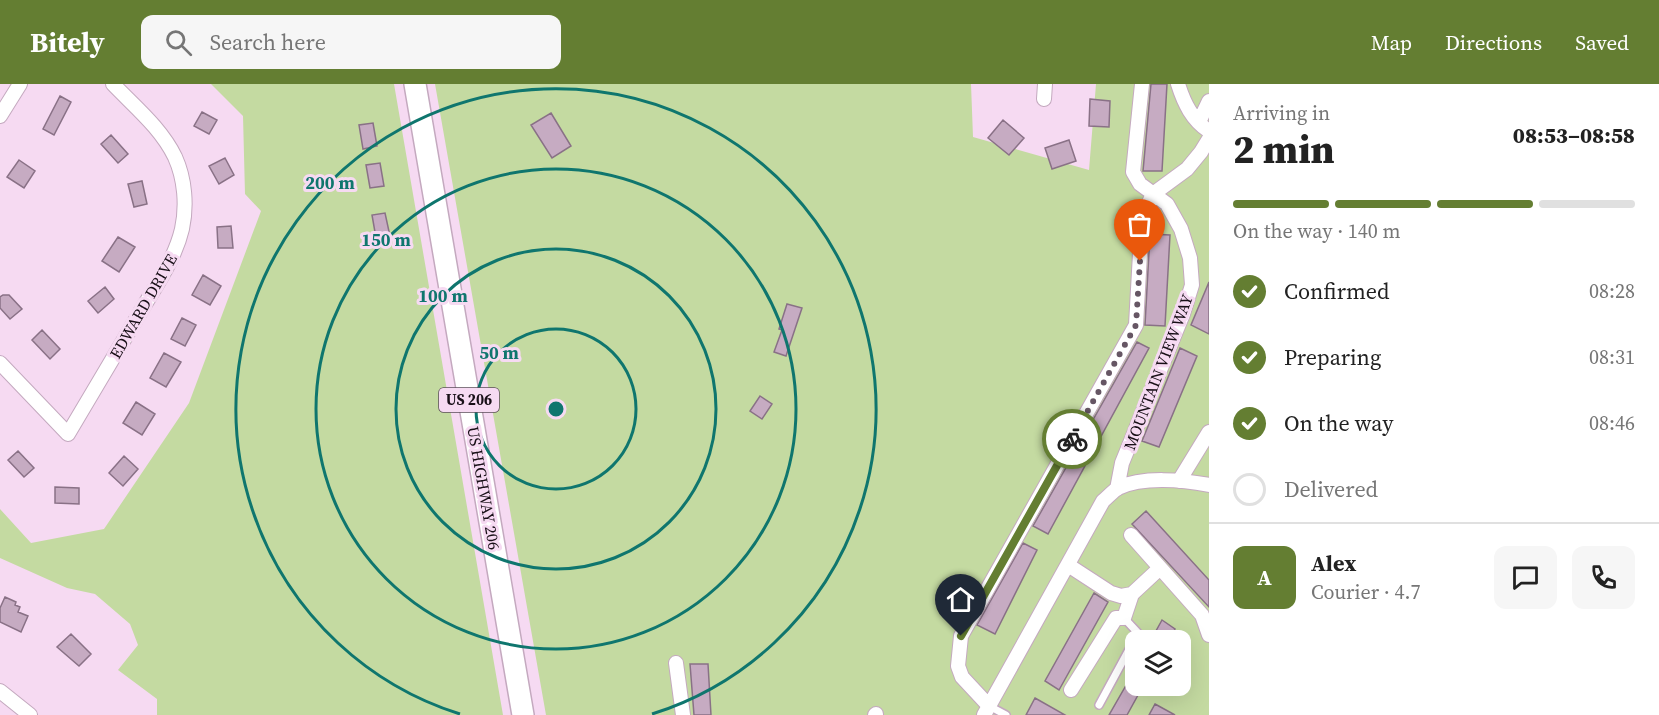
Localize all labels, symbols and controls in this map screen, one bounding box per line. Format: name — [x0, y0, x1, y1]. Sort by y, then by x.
search box — [141, 15, 561, 69]
text: Bitely — [30, 23, 105, 61]
icon: search — [162, 26, 195, 59]
text: Search here — [210, 27, 326, 57]
text: Map — [1371, 28, 1412, 57]
text: Directions — [1445, 28, 1542, 57]
text: Saved — [1575, 28, 1629, 57]
text: Arriving in — [1233, 99, 1330, 127]
text: 08:53–08:58 — [1513, 120, 1635, 150]
text: 2 min — [1233, 123, 1335, 176]
text: 200 m — [305, 170, 355, 195]
pin — [1114, 199, 1165, 261]
icon: bag — [1123, 208, 1156, 241]
text: On the way · 140 m — [1233, 217, 1400, 245]
text: 150 m — [361, 227, 411, 252]
street label: EDWARD DRIVE — [104, 249, 182, 362]
icon: check — [1233, 275, 1266, 308]
text: Confirmed — [1284, 276, 1389, 306]
text: 08:28 — [1589, 277, 1635, 305]
text: 100 m — [418, 283, 468, 308]
street label: MOUNTAIN VIEW WAY — [1118, 291, 1198, 453]
text: 50 m — [479, 340, 519, 365]
icon: check — [1233, 341, 1266, 374]
text: Preparing — [1284, 342, 1381, 372]
text: 08:31 — [1589, 343, 1635, 371]
road number: US 206 — [439, 388, 499, 412]
centre of rings — [546, 399, 566, 419]
icon: check — [1233, 407, 1266, 440]
text: On the way — [1284, 408, 1393, 438]
courier — [1042, 409, 1102, 469]
text: 08:46 — [1589, 409, 1635, 437]
icon: bike — [1056, 423, 1089, 456]
street label: US HIGHWAY 206 — [462, 425, 506, 551]
text: Delivered — [1284, 474, 1378, 504]
button: chat — [1494, 546, 1557, 609]
button: phone — [1572, 546, 1635, 609]
text: Alex — [1311, 548, 1356, 578]
text: A — [1257, 562, 1272, 592]
pin — [935, 574, 986, 636]
text: Courier · 4.7 — [1311, 578, 1420, 606]
icon: home — [944, 583, 977, 616]
map controls — [1125, 630, 1191, 696]
button: layers — [1125, 630, 1191, 696]

